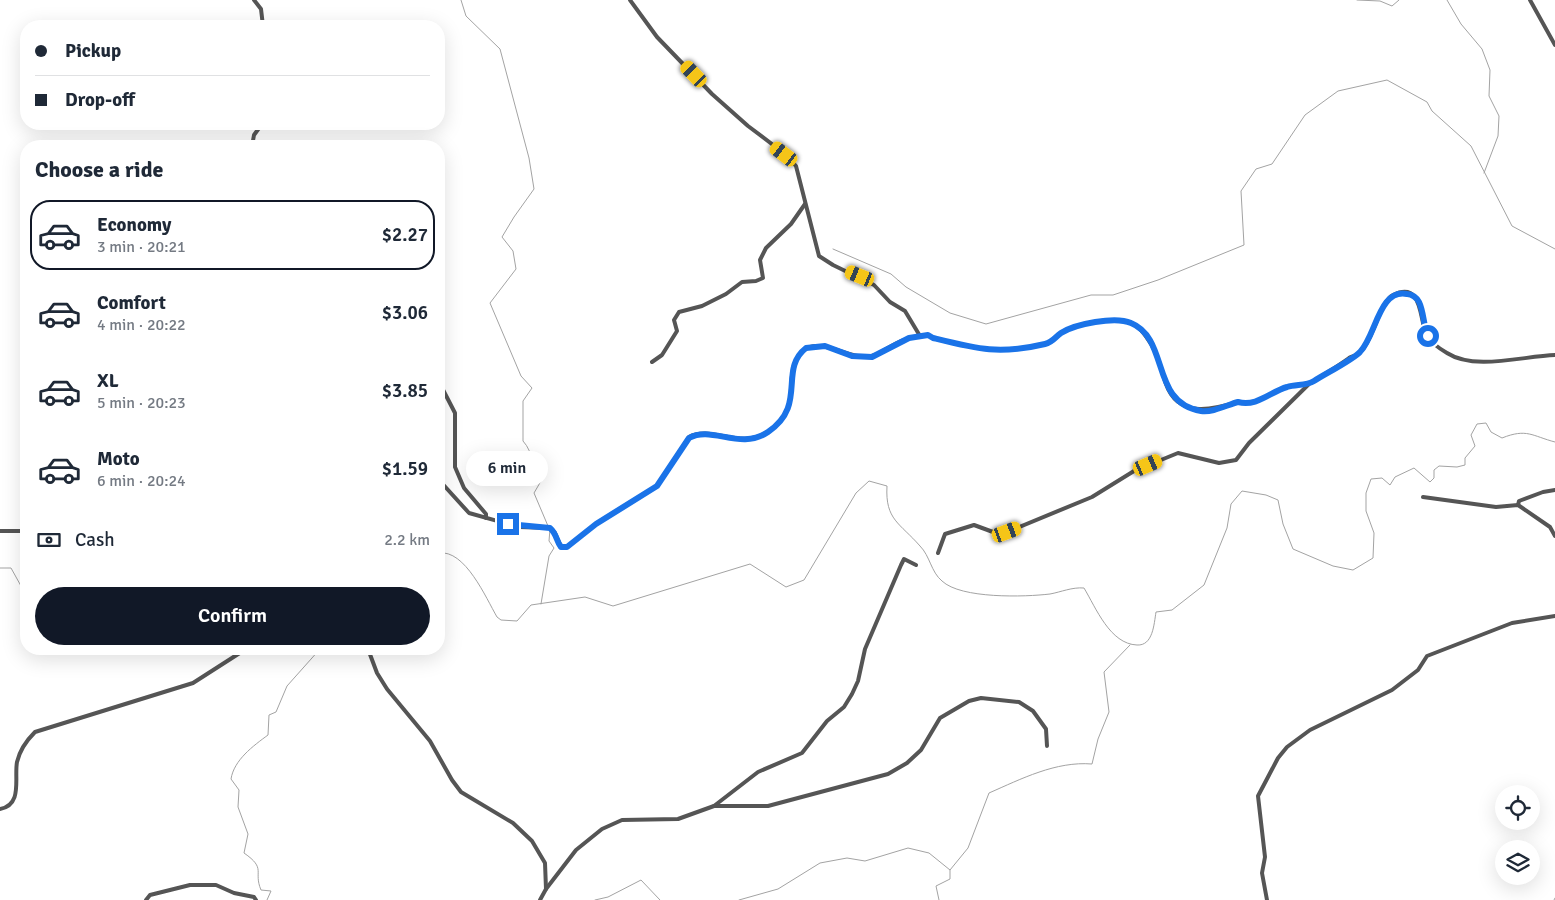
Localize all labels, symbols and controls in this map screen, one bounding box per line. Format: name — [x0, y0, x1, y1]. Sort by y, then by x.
text: Pickup — [65, 39, 121, 63]
car — [678, 58, 709, 90]
text: Drop-off — [65, 88, 135, 112]
car — [767, 139, 800, 169]
text: Choose a ride — [35, 156, 163, 183]
icon: car — [37, 213, 82, 258]
text: Economy — [97, 213, 171, 237]
text: $2.27 — [382, 223, 428, 247]
text: 3 min · 20:21 — [97, 237, 186, 257]
car — [843, 263, 876, 289]
icon: car — [37, 291, 82, 336]
text: Comfort — [97, 291, 166, 315]
text: $3.06 — [382, 301, 428, 325]
text: 4 min · 20:22 — [97, 315, 186, 335]
route start — [1417, 325, 1439, 347]
icon: car — [37, 369, 82, 414]
text: XL — [97, 369, 119, 393]
text: $3.85 — [382, 379, 428, 403]
text: 5 min · 20:23 — [97, 393, 186, 413]
icon: car — [37, 447, 82, 492]
text: Moto — [97, 447, 140, 471]
callout: 6 min — [467, 452, 549, 486]
car — [1131, 452, 1164, 478]
text: $1.59 — [382, 457, 428, 481]
text: 6 min — [488, 458, 526, 478]
text: 6 min · 20:24 — [97, 471, 186, 491]
route end — [497, 513, 519, 535]
car — [990, 520, 1023, 544]
icon: cash — [35, 526, 63, 554]
text: Cash — [75, 528, 115, 552]
text: 2.2 km — [384, 530, 430, 550]
button: Confirm — [35, 587, 430, 645]
map controls — [1495, 785, 1540, 885]
button: locate — [1495, 785, 1540, 830]
button: layers — [1495, 840, 1540, 885]

